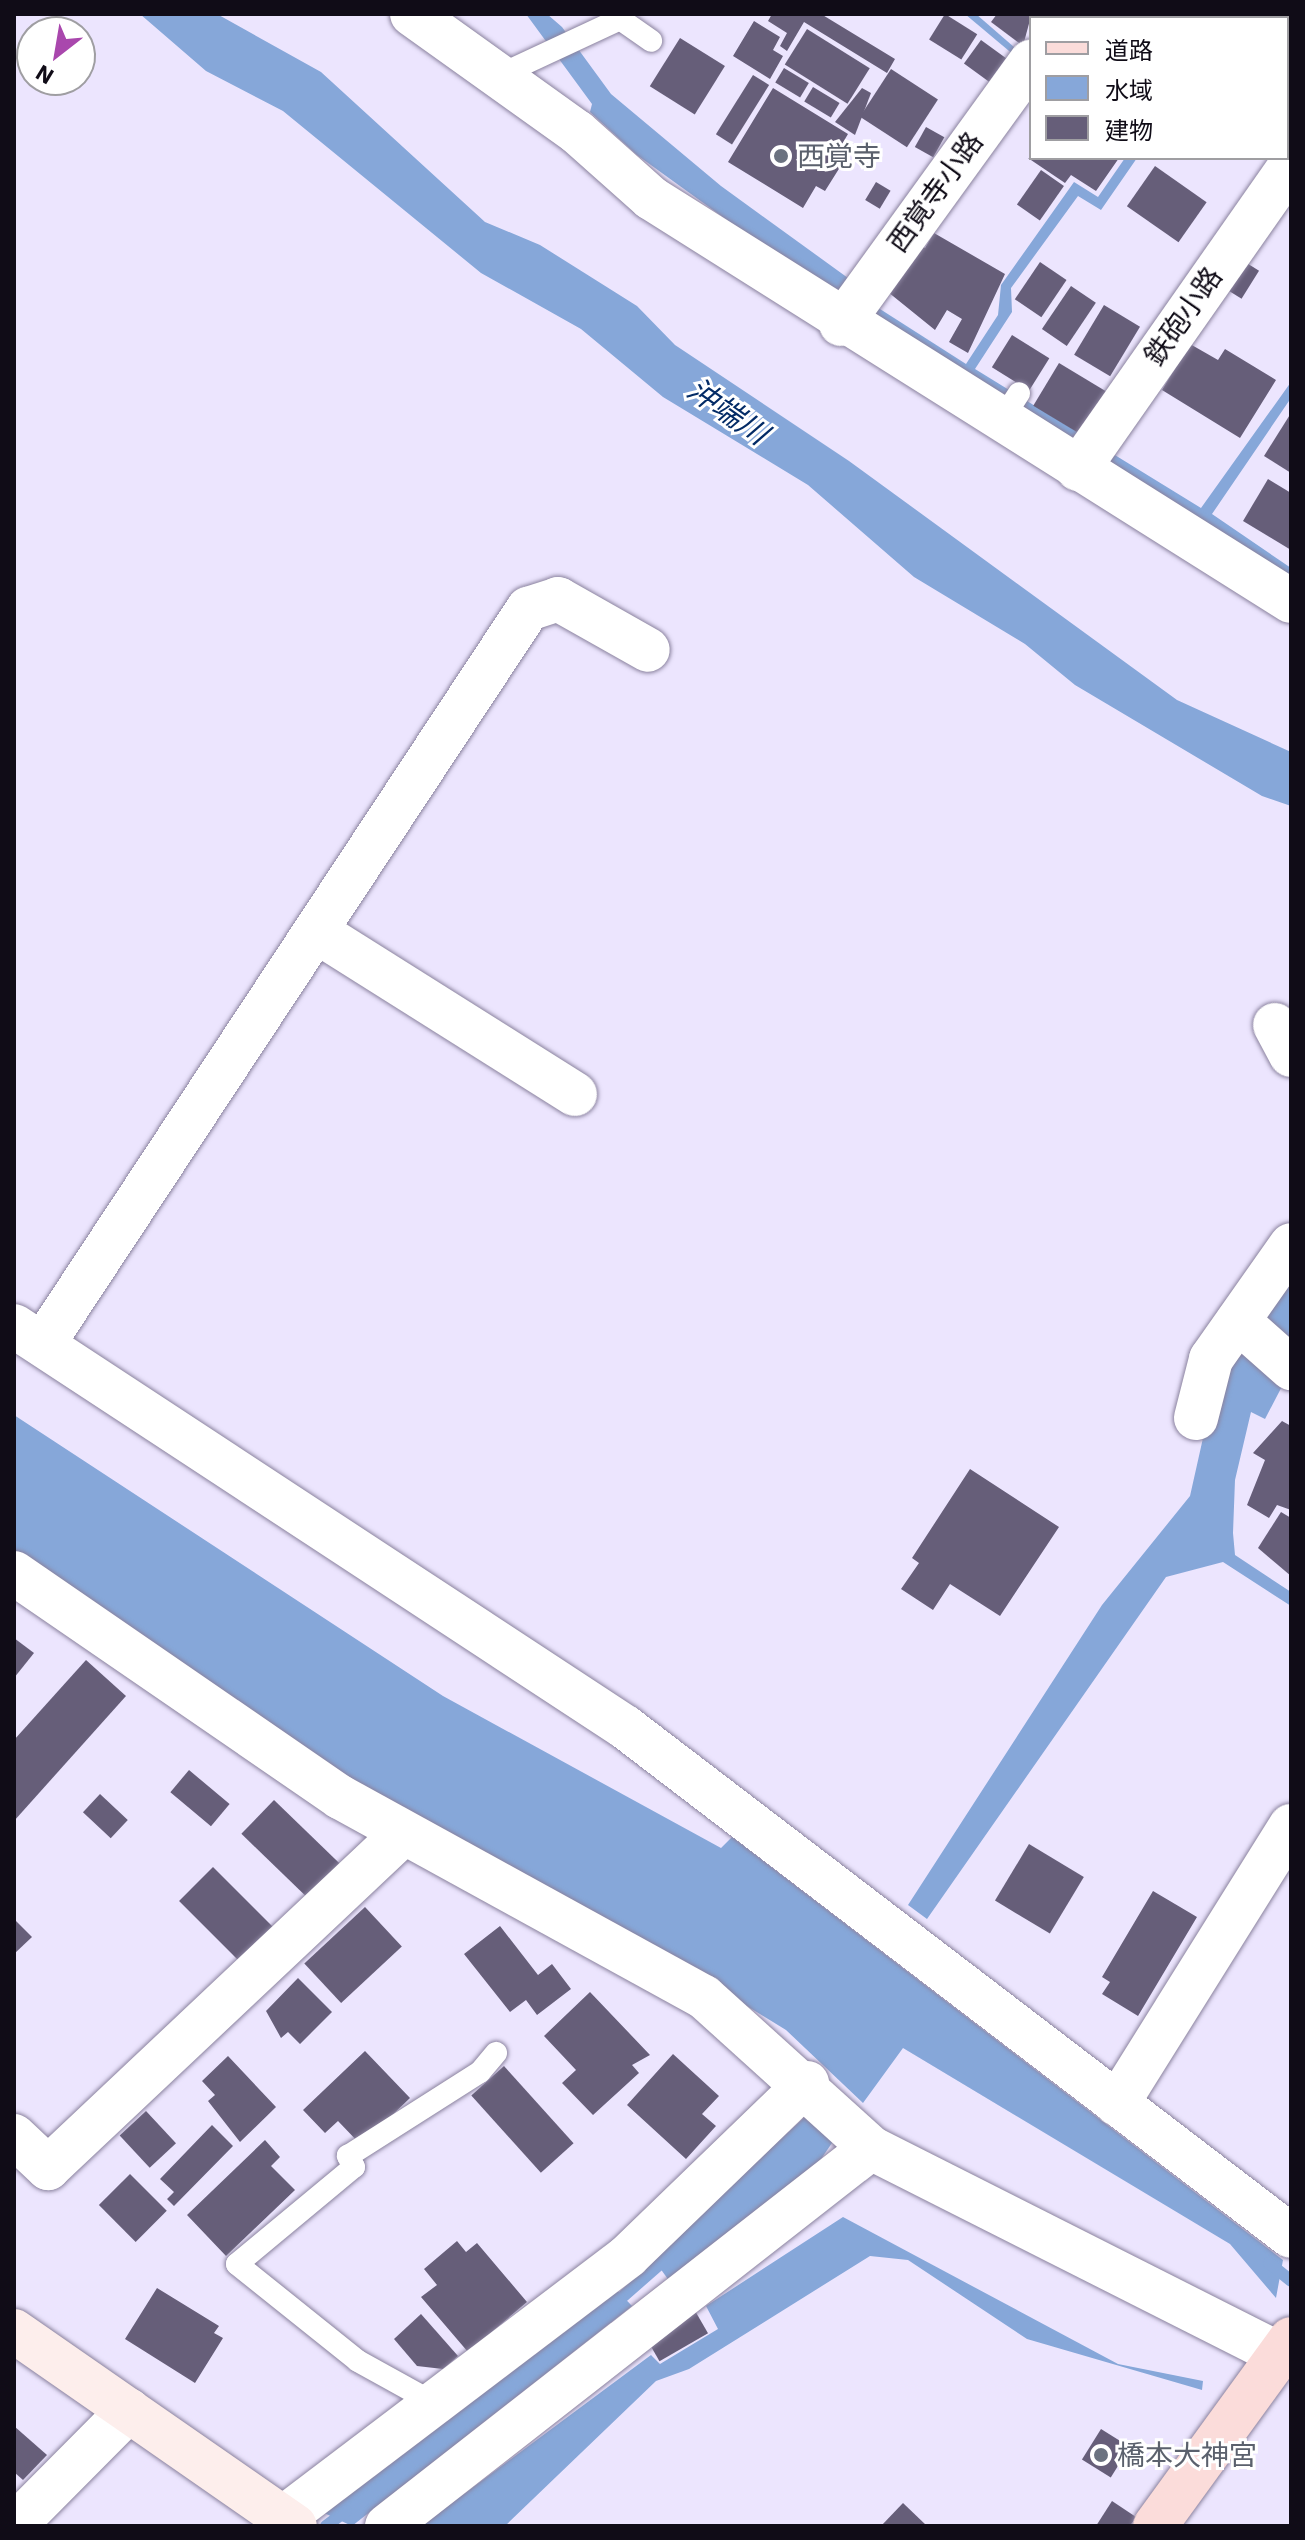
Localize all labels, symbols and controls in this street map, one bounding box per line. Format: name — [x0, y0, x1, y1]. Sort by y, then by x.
north arrow — [16, 16, 96, 96]
legend — [1029, 16, 1289, 160]
text: 道路 — [1105, 34, 1153, 66]
text: N — [30, 59, 59, 92]
text: 水域 — [1105, 74, 1153, 106]
text: 建物 — [1105, 114, 1153, 146]
street label: 西覚寺小路 — [880, 125, 990, 259]
place label: 西覚寺 — [797, 139, 881, 173]
marker: 西覚寺 — [772, 147, 790, 165]
street label: 鉄砲小路 — [1137, 260, 1229, 372]
water label: 沖端川 — [681, 370, 775, 452]
place label: 橋本大神宮 — [1117, 2438, 1257, 2472]
marker: 橋本大神宮 — [1092, 2446, 1110, 2464]

